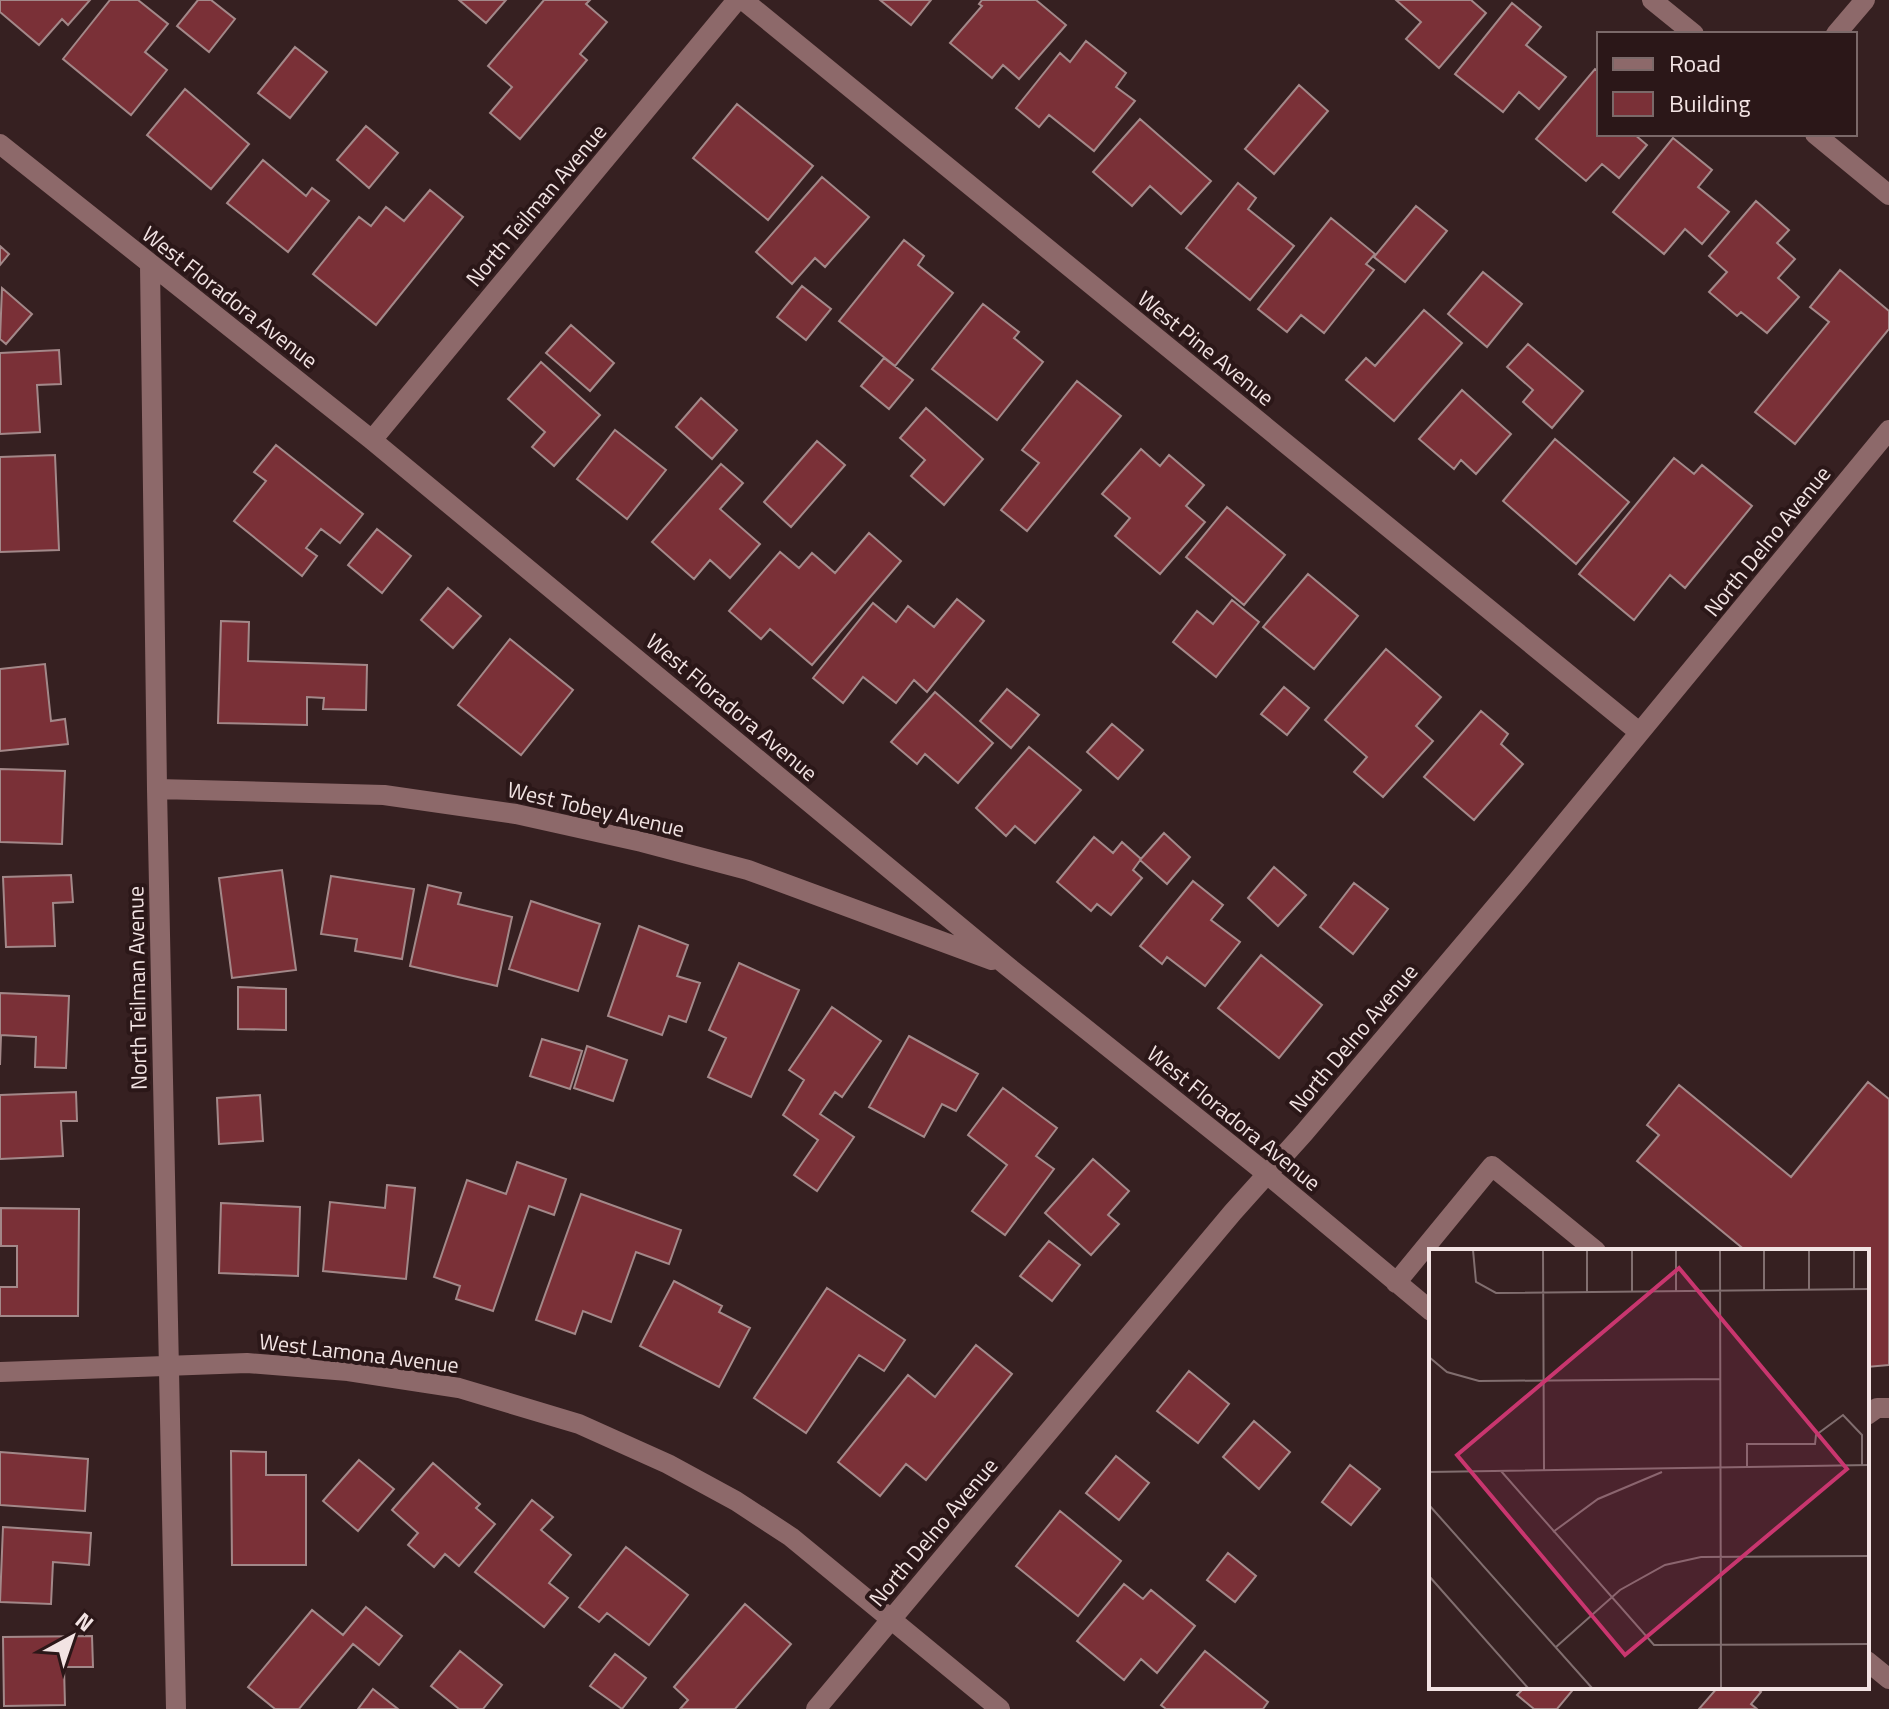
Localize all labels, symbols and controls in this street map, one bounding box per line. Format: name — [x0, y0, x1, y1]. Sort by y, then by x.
legend — [1597, 32, 1857, 136]
text: Road — [1669, 45, 1721, 81]
text: Building — [1669, 85, 1751, 121]
street label: North Teilman Avenue — [457, 116, 615, 294]
street label: West Floradora Avenue — [135, 217, 325, 377]
street label: West Pine Avenue — [1130, 282, 1282, 414]
street label: North Delno Avenue — [1695, 458, 1839, 624]
street label: West Floradora Avenue — [639, 625, 825, 789]
street label: West Tobey Avenue — [504, 772, 688, 846]
street label: North Teilman Avenue — [118, 886, 156, 1090]
street label: North Delno Avenue — [1280, 956, 1426, 1120]
street label: West Floradora Avenue — [1140, 1037, 1328, 1199]
inset map — [1429, 1249, 1869, 1689]
street label: West Lamona Avenue — [257, 1324, 461, 1382]
street label: North Delno Avenue — [860, 1450, 1006, 1614]
north arrow — [32, 1597, 112, 1677]
text: N — [68, 1604, 102, 1640]

